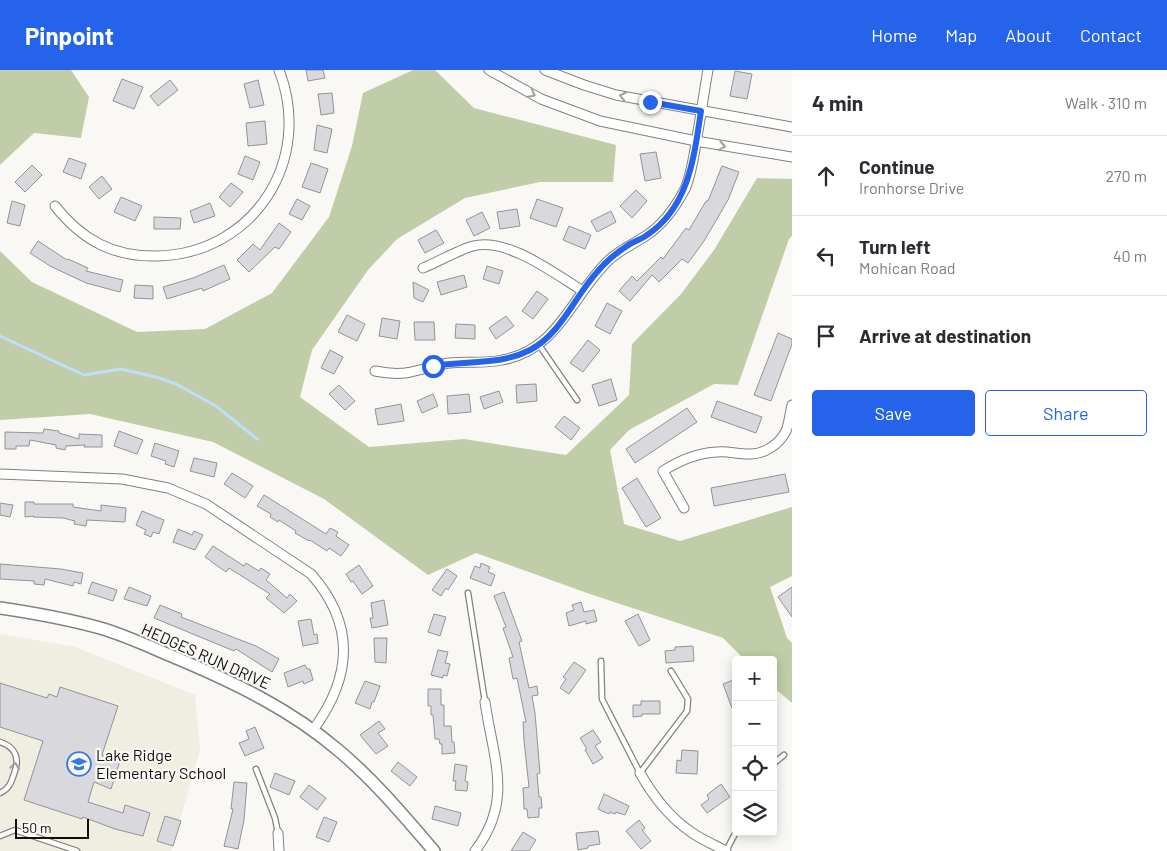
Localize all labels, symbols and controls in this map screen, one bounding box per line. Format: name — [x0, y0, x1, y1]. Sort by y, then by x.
text: Pinpoint — [25, 21, 114, 50]
text: Home — [871, 24, 917, 46]
text: Map — [945, 24, 977, 46]
text: About — [1005, 24, 1052, 46]
text: Contact — [1080, 24, 1142, 46]
one-way arrow — [527, 88, 536, 98]
text: 4 min — [812, 90, 863, 115]
route end — [639, 91, 662, 114]
one-way arrow — [619, 92, 628, 102]
text: Walk · 310 m — [1065, 93, 1147, 112]
one-way arrow — [717, 140, 726, 150]
text: Continue — [859, 155, 935, 178]
icon: ahead — [812, 162, 840, 190]
text: 270 m — [1105, 166, 1147, 185]
text: Ironhorse Drive — [859, 178, 964, 197]
text: Turn left — [859, 235, 930, 258]
icon: left — [812, 242, 840, 270]
text: 40 m — [1113, 246, 1147, 265]
text: Mohican Road — [859, 258, 956, 277]
icon: arrive — [812, 322, 840, 350]
text: Arrive at destination — [859, 324, 1031, 347]
route start — [422, 355, 445, 378]
button: Save — [812, 390, 975, 436]
button: Share — [985, 390, 1147, 436]
street label: HEDGES RUN DRIVE — [139, 619, 274, 692]
map controls — [732, 656, 777, 836]
button: + — [732, 656, 777, 701]
button: − — [732, 701, 777, 746]
place label: Lake Ridge Elementary School — [96, 745, 226, 782]
button: locate — [732, 746, 777, 791]
school or university icon: Lake Ridge Elementary School — [66, 751, 92, 777]
one-way arrow — [10, 762, 20, 771]
button: layers — [732, 791, 777, 836]
scale bar — [15, 816, 89, 839]
text: 50 m — [22, 819, 51, 836]

